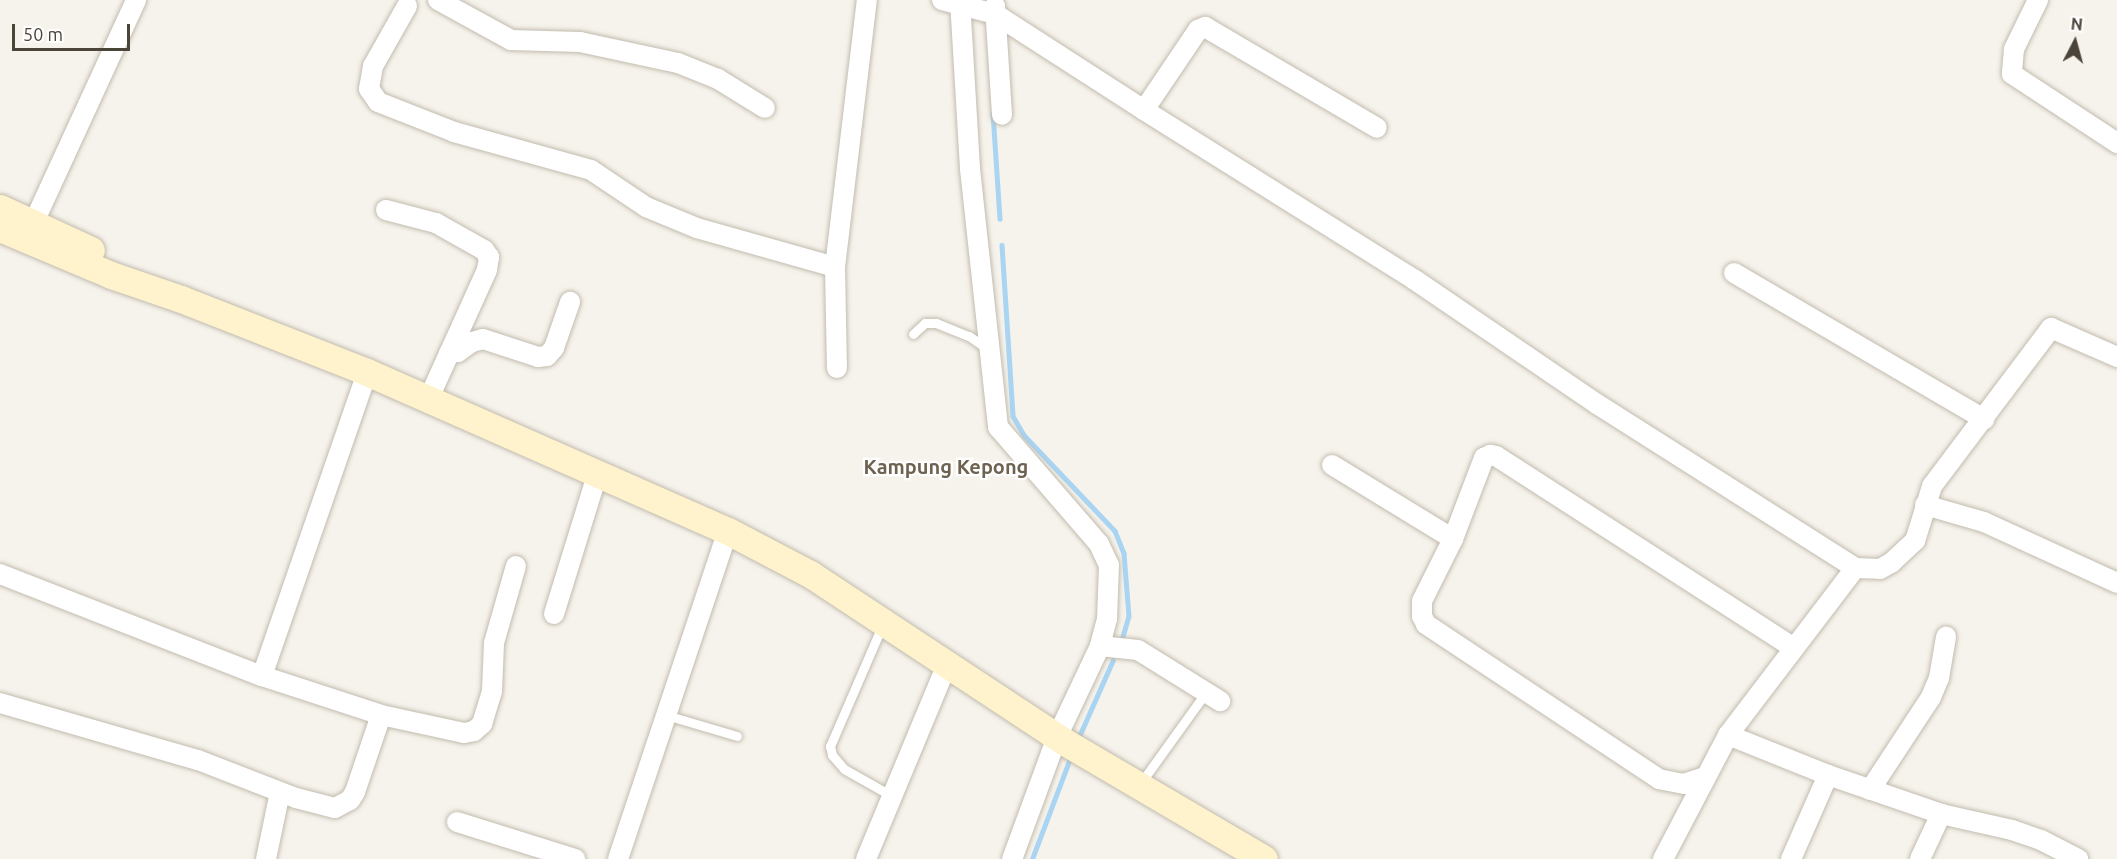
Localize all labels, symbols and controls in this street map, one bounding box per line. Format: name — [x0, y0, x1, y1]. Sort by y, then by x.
scale bar — [15, 12, 134, 50]
north arrow — [2045, 12, 2105, 72]
text: N — [2070, 15, 2084, 34]
text: 50 m — [23, 24, 63, 44]
district label: Kampung Kepong — [864, 454, 1028, 478]

